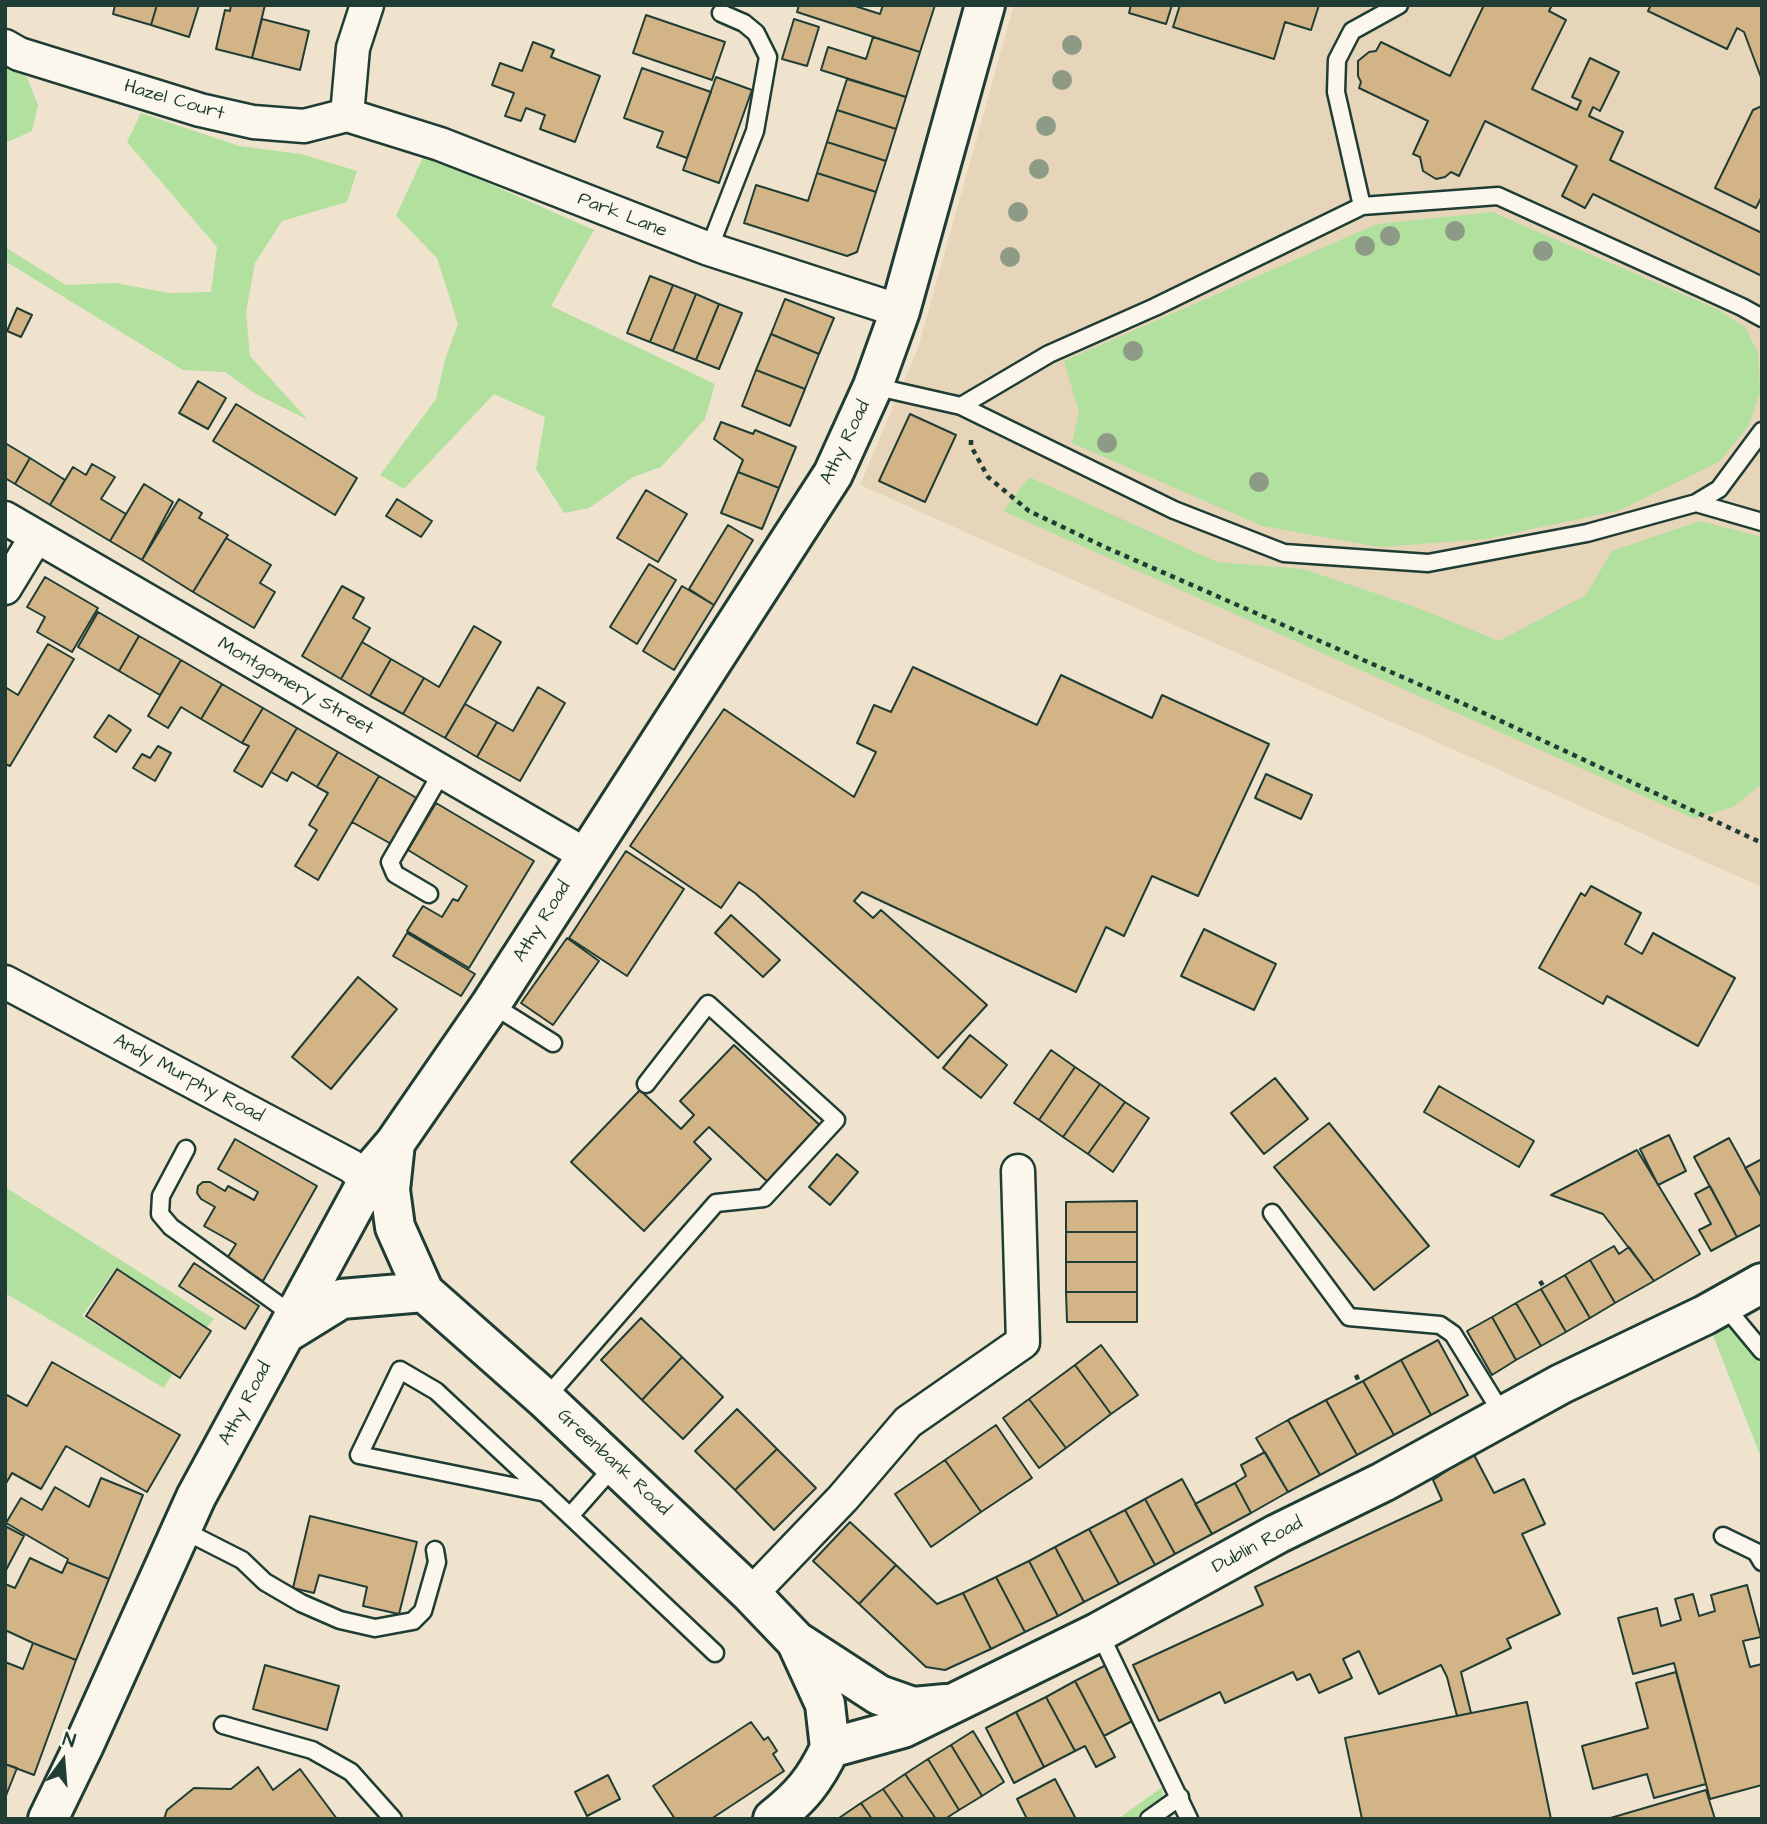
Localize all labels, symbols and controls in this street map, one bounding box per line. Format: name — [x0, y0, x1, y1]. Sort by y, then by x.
street label: Hazel Court — [121, 76, 227, 126]
street label: Park Lane — [574, 188, 670, 244]
street label: Athy Road — [816, 397, 876, 489]
street label: Montgomery Street — [213, 633, 377, 741]
street label: Athy Road — [509, 877, 577, 967]
street label: Andy Murphy Road — [109, 1030, 267, 1128]
street label: Athy Road — [215, 1359, 277, 1449]
street label: Greenbank Road — [552, 1405, 674, 1521]
street label: Dublin Road — [1209, 1513, 1307, 1579]
north arrow — [28, 1726, 98, 1796]
text: N — [59, 1726, 78, 1755]

